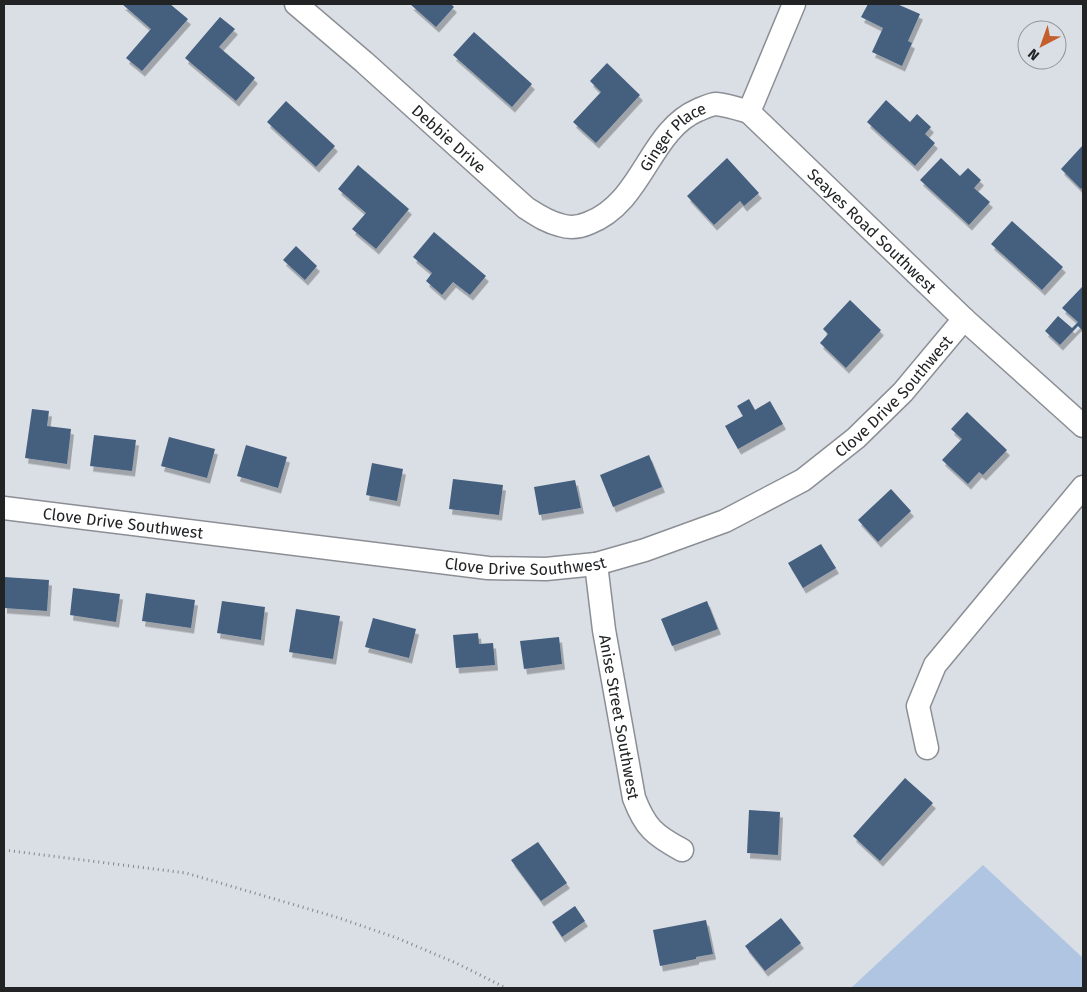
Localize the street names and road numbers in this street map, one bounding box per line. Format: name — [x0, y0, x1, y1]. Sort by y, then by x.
street label: Ginger Place — [635, 98, 709, 175]
street label: Debbie Drive — [408, 101, 490, 177]
street label: Seayes Road Southwest — [804, 164, 941, 297]
street label: Clove Drive Southwest — [831, 331, 956, 461]
street label: Clove Drive Southwest — [42, 503, 205, 542]
street label: Clove Drive Southwest — [444, 552, 608, 579]
street label: Anise Street Southwest — [596, 633, 644, 801]

